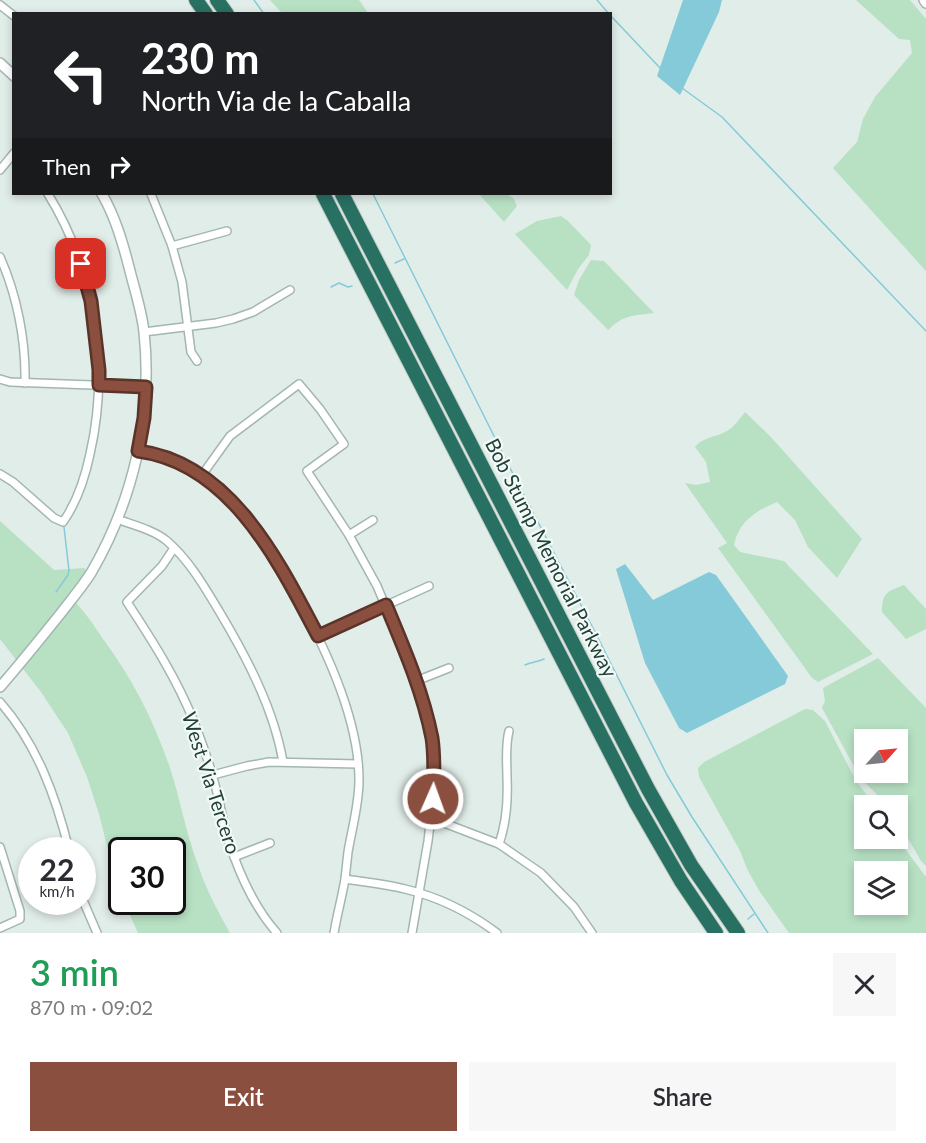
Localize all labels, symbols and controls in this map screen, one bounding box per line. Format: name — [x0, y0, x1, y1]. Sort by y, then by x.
text: 230 m — [141, 33, 259, 83]
icon: left — [42, 36, 120, 114]
text: North Via de la Caballa — [141, 84, 411, 117]
icon: right — [103, 150, 136, 183]
text: Then — [42, 153, 91, 180]
pin — [55, 238, 106, 289]
icon: arrive — [64, 247, 97, 280]
street label: Bob Stump Memorial Parkway — [481, 434, 623, 682]
street label: West Via Tercero — [178, 709, 246, 857]
north arrow — [854, 729, 908, 783]
map controls — [854, 729, 908, 915]
position arrow — [401, 767, 465, 831]
button: search — [854, 795, 908, 849]
speed limit sign: 30 — [108, 837, 186, 915]
text: 22 — [40, 851, 74, 887]
button: layers — [854, 861, 908, 915]
text: km/h — [39, 882, 75, 900]
text: 3 min — [30, 950, 119, 994]
button: close — [833, 953, 896, 1016]
text: 870 m · 09:02 — [30, 995, 153, 1019]
button: Exit — [30, 1062, 457, 1131]
button: Share — [469, 1062, 896, 1131]

